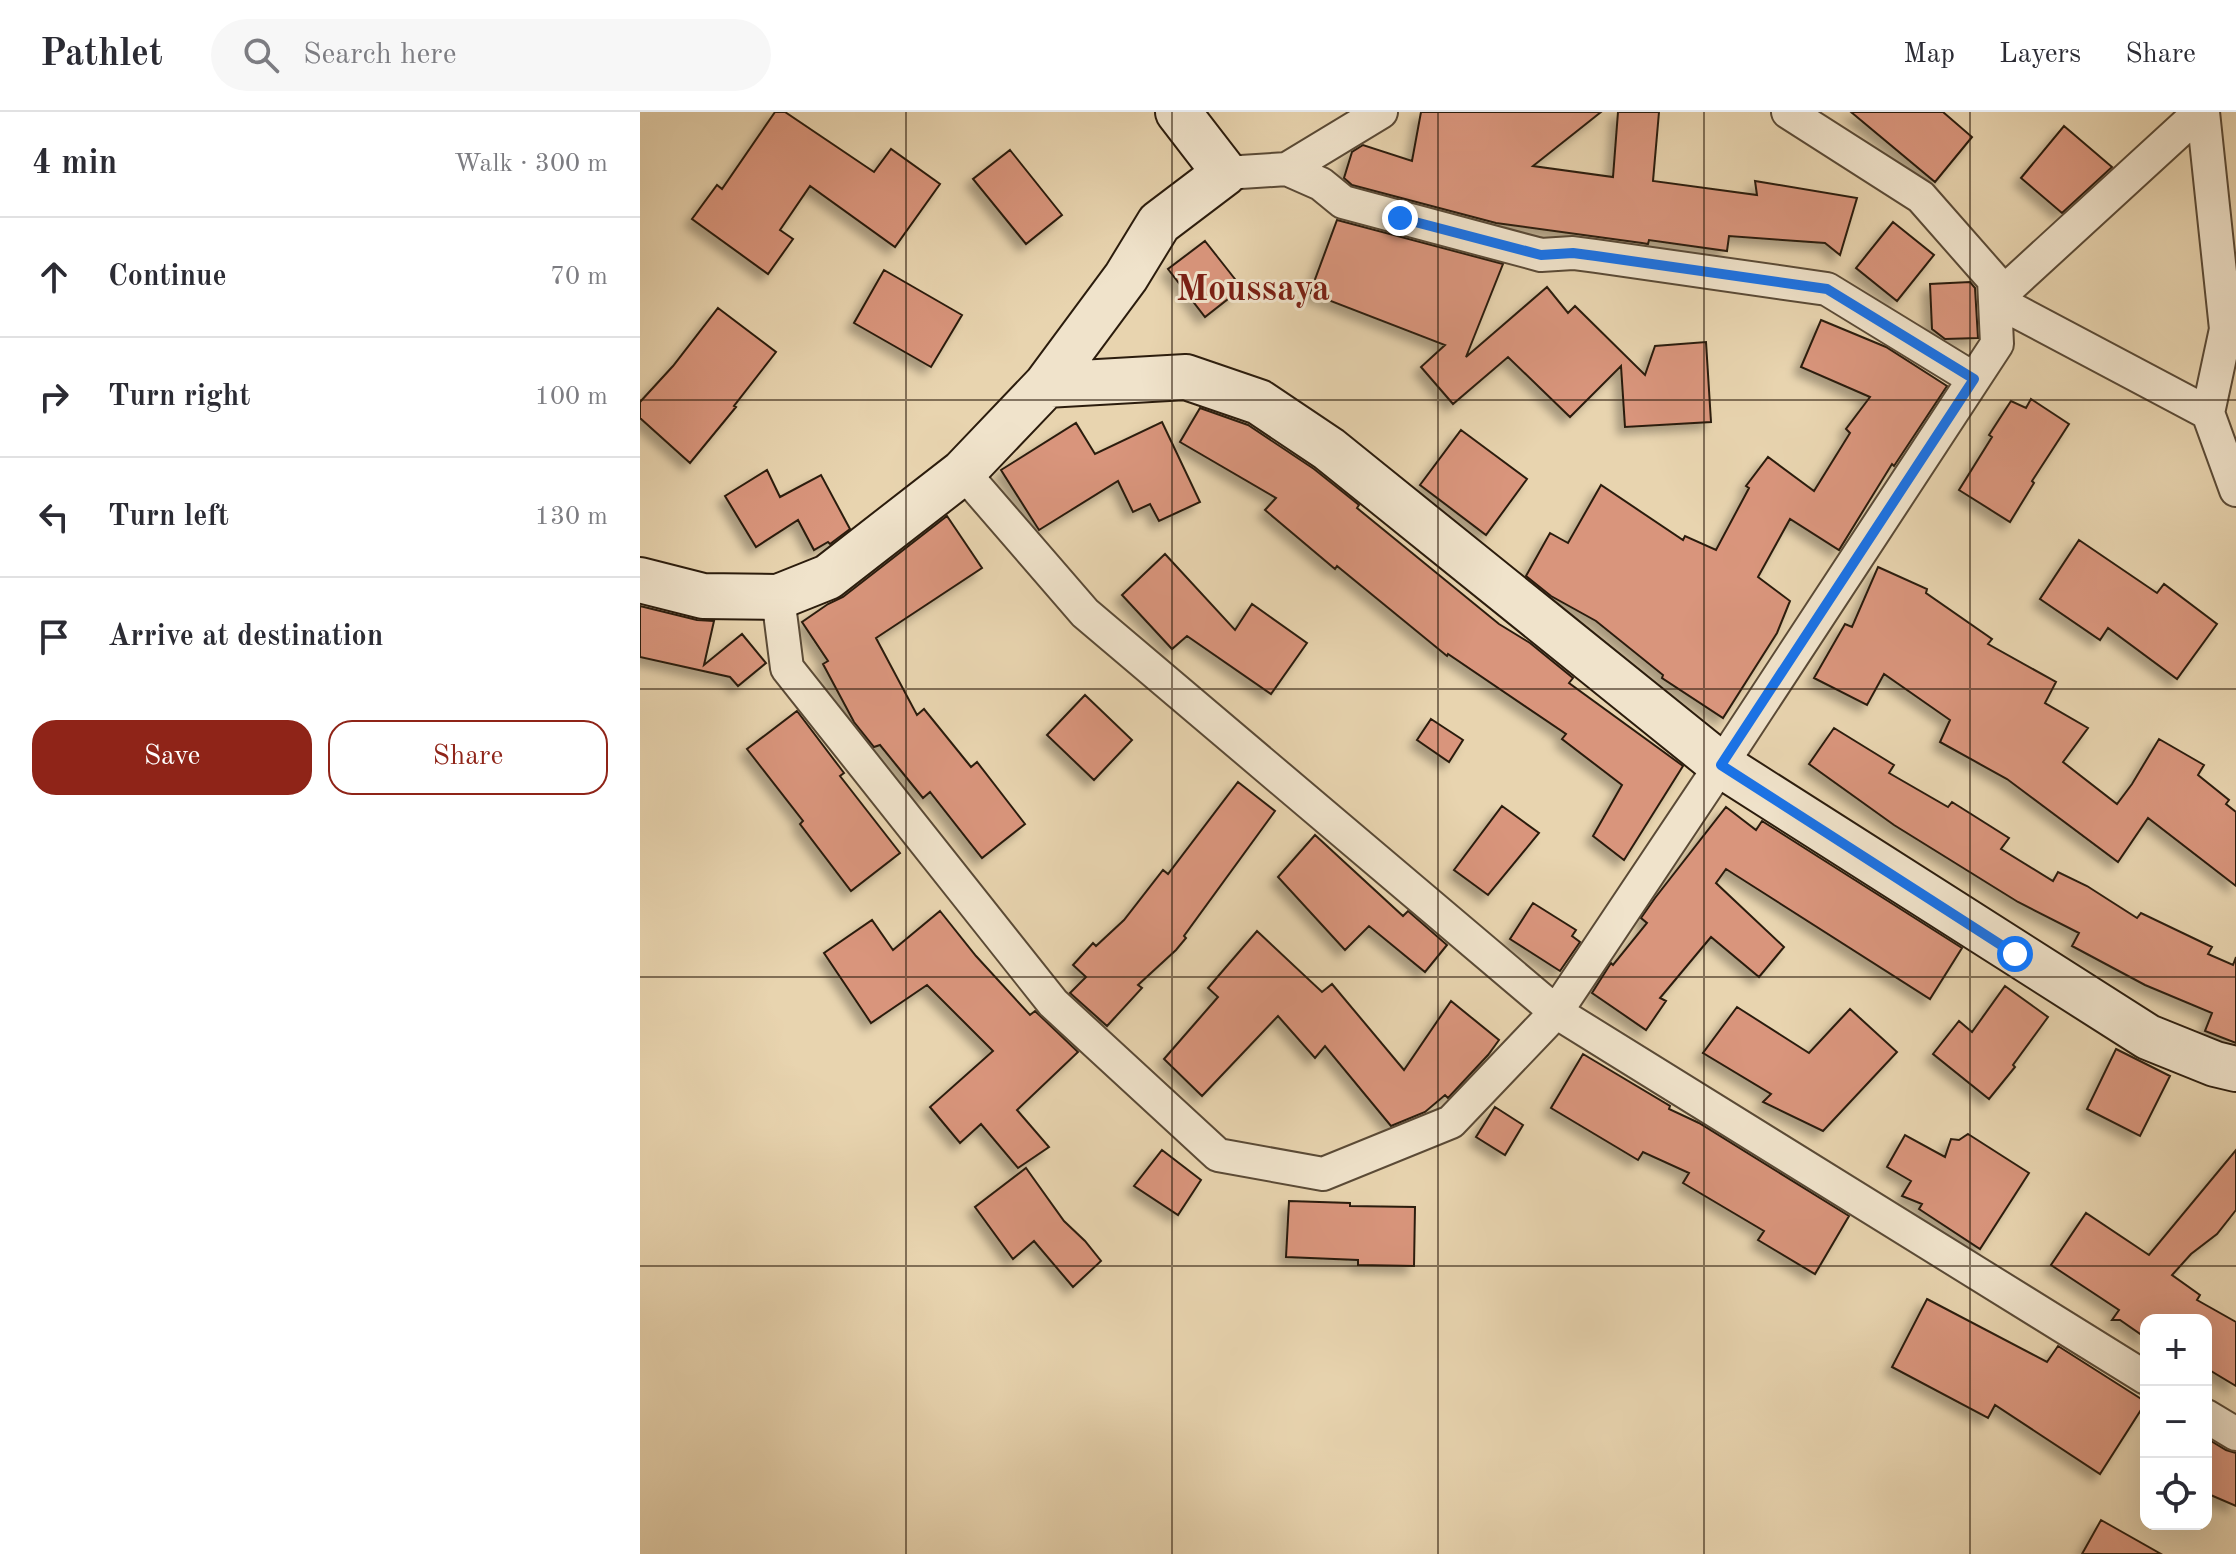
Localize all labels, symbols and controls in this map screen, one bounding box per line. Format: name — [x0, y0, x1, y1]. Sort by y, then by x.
search box — [211, 19, 771, 91]
icon: search — [239, 33, 283, 77]
text: Pathlet — [40, 36, 163, 74]
text: Search here — [303, 40, 456, 70]
text: Map — [1903, 41, 1955, 69]
text: Layers — [1999, 41, 2081, 69]
text: Share — [2125, 41, 2196, 69]
text: 4 min — [32, 147, 117, 181]
text: Walk · 300 m — [454, 151, 608, 177]
route end — [1382, 200, 1418, 236]
icon: ahead — [32, 255, 76, 299]
text: Continue — [108, 262, 227, 292]
text: 70 m — [550, 264, 608, 290]
district label: Moussaya — [1176, 273, 1330, 309]
icon: right — [32, 375, 76, 419]
text: Turn right — [108, 382, 250, 412]
text: 100 m — [535, 384, 608, 410]
icon: left — [32, 495, 76, 539]
text: Turn left — [108, 502, 229, 532]
text: 130 m — [535, 504, 608, 530]
icon: arrive — [32, 615, 76, 659]
text: Arrive at destination — [108, 622, 383, 652]
button: Save — [32, 720, 312, 795]
button: Share — [328, 720, 608, 795]
route start — [1997, 936, 2033, 972]
map controls — [2140, 1314, 2212, 1530]
button: + — [2140, 1314, 2212, 1386]
button: − — [2140, 1386, 2212, 1458]
button: locate — [2140, 1458, 2212, 1530]

